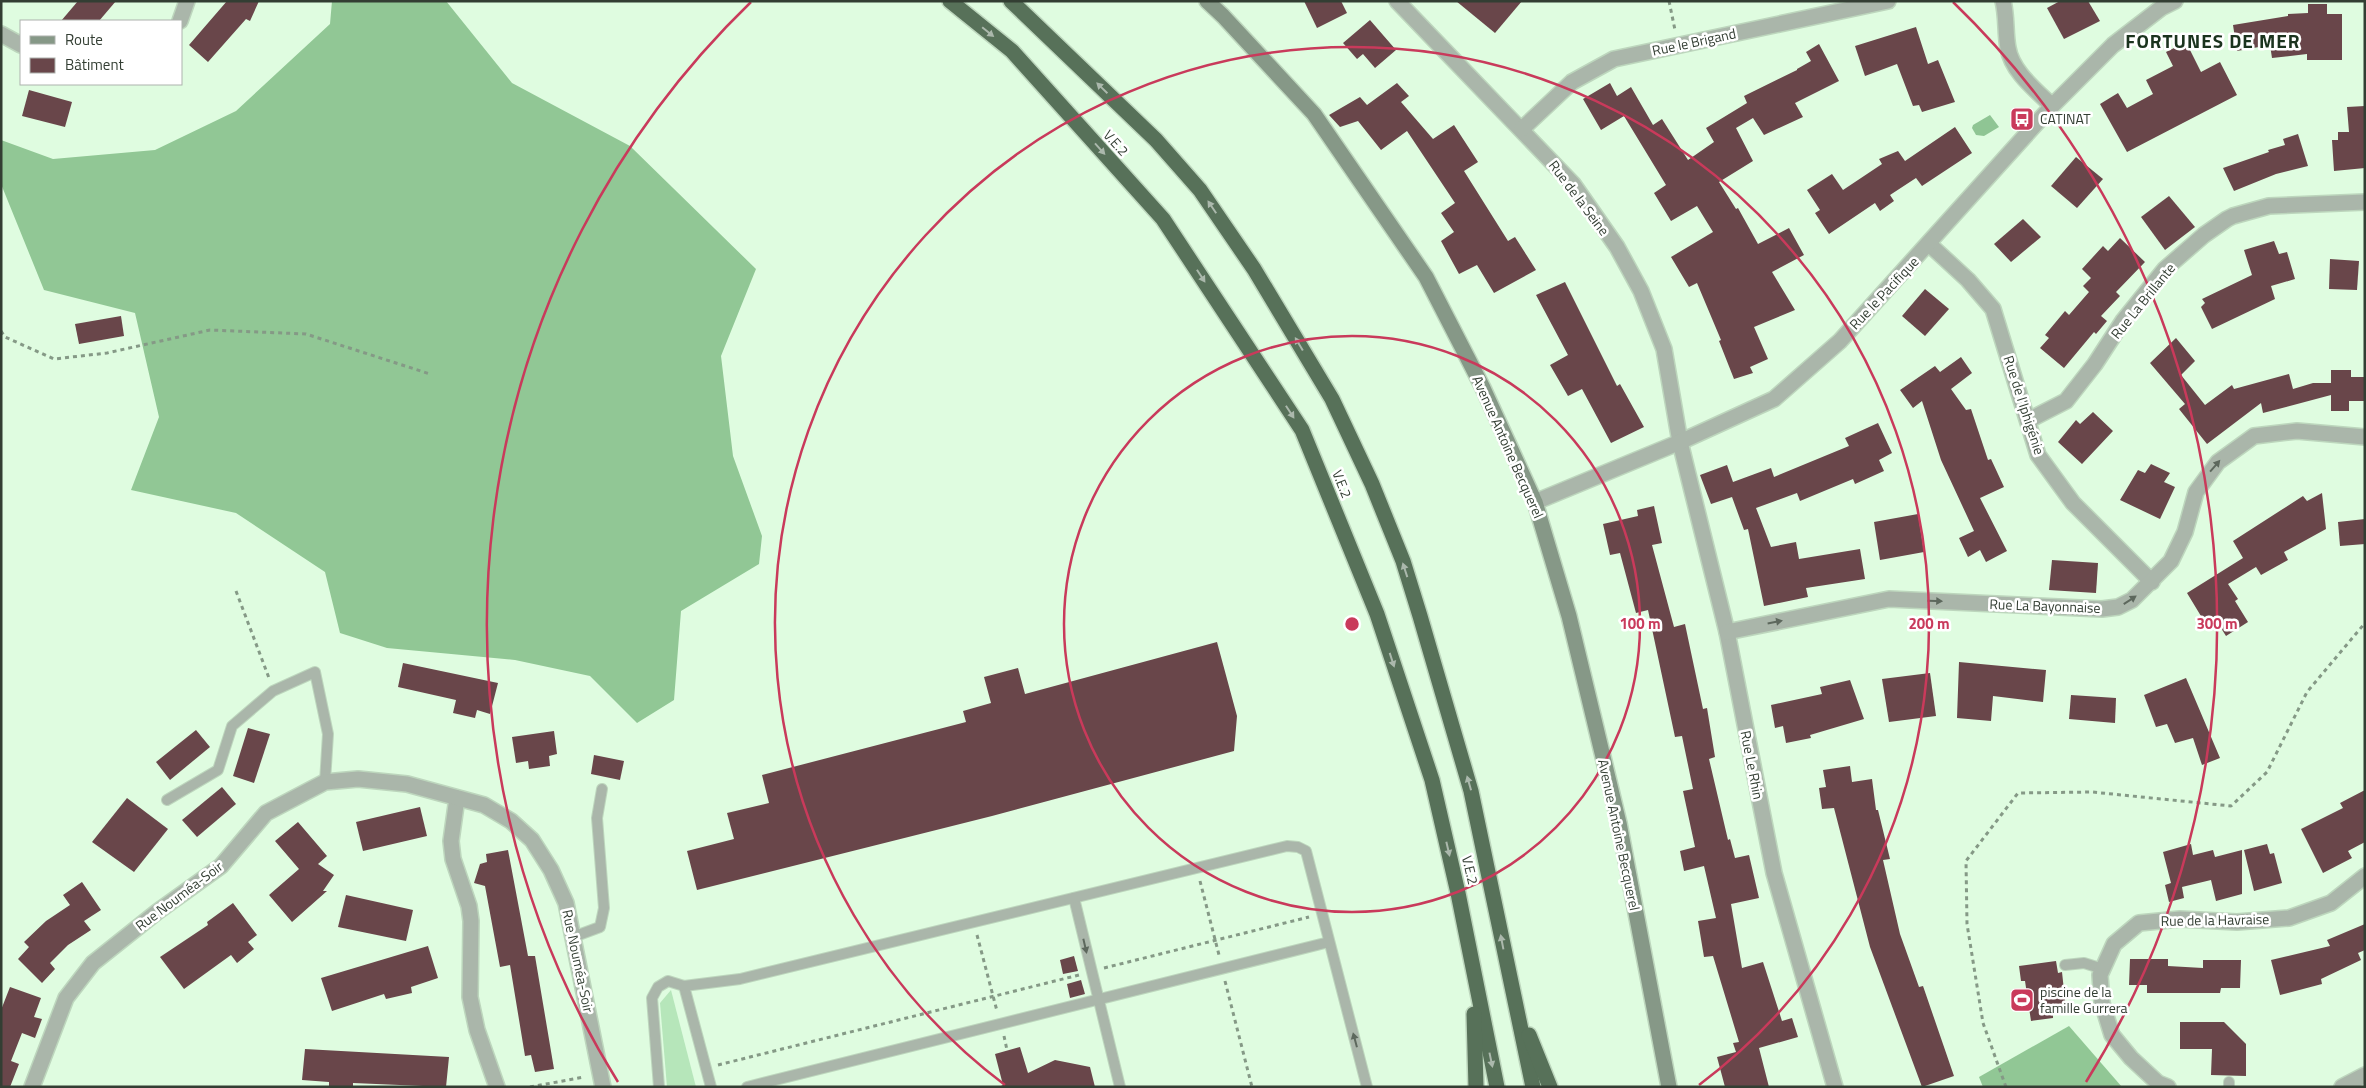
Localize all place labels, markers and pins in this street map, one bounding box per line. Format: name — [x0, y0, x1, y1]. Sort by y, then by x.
bus stop icon: CATINAT — [2009, 106, 2035, 132]
place label: CATINAT — [2040, 108, 2091, 129]
centre of rings — [1343, 615, 1361, 633]
place label: piscine de la famille Gurrera — [2040, 981, 2128, 1018]
sports icon: piscine de la famille Gurrera — [2009, 987, 2035, 1013]

